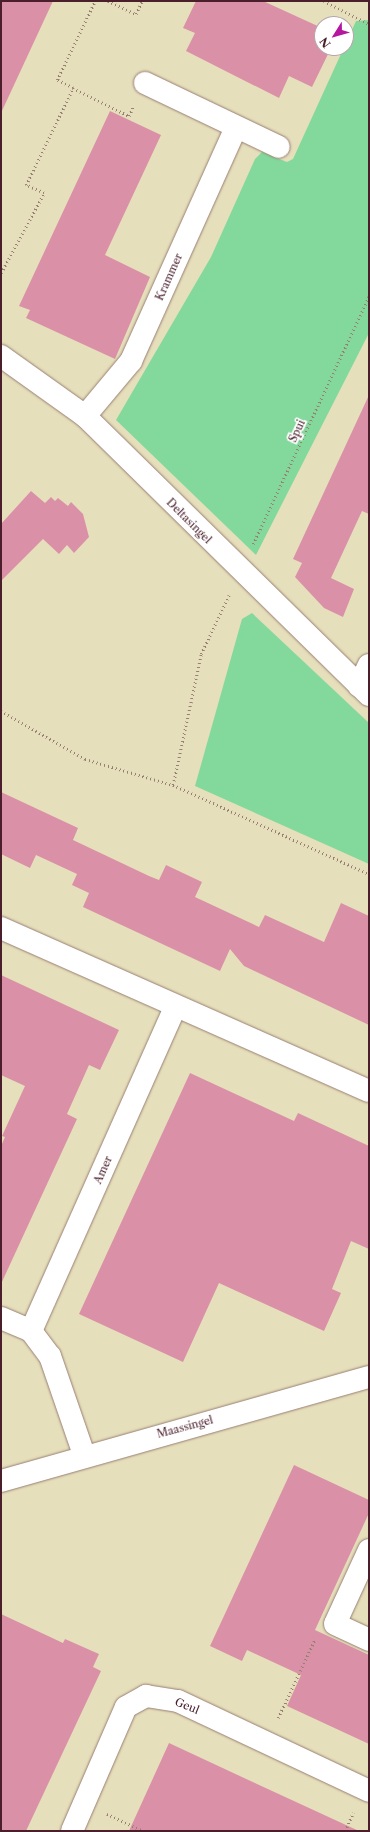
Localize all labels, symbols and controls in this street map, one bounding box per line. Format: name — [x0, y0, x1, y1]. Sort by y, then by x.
north arrow — [314, 16, 354, 56]
text: N — [317, 35, 334, 51]
street label: Krammer — [153, 251, 185, 303]
street label: Spui — [286, 418, 308, 444]
street label: Deltasingel — [164, 496, 214, 546]
street label: Amer — [91, 1154, 115, 1186]
street label: Maassingel — [155, 1413, 215, 1441]
street label: Geul — [173, 1695, 201, 1717]

